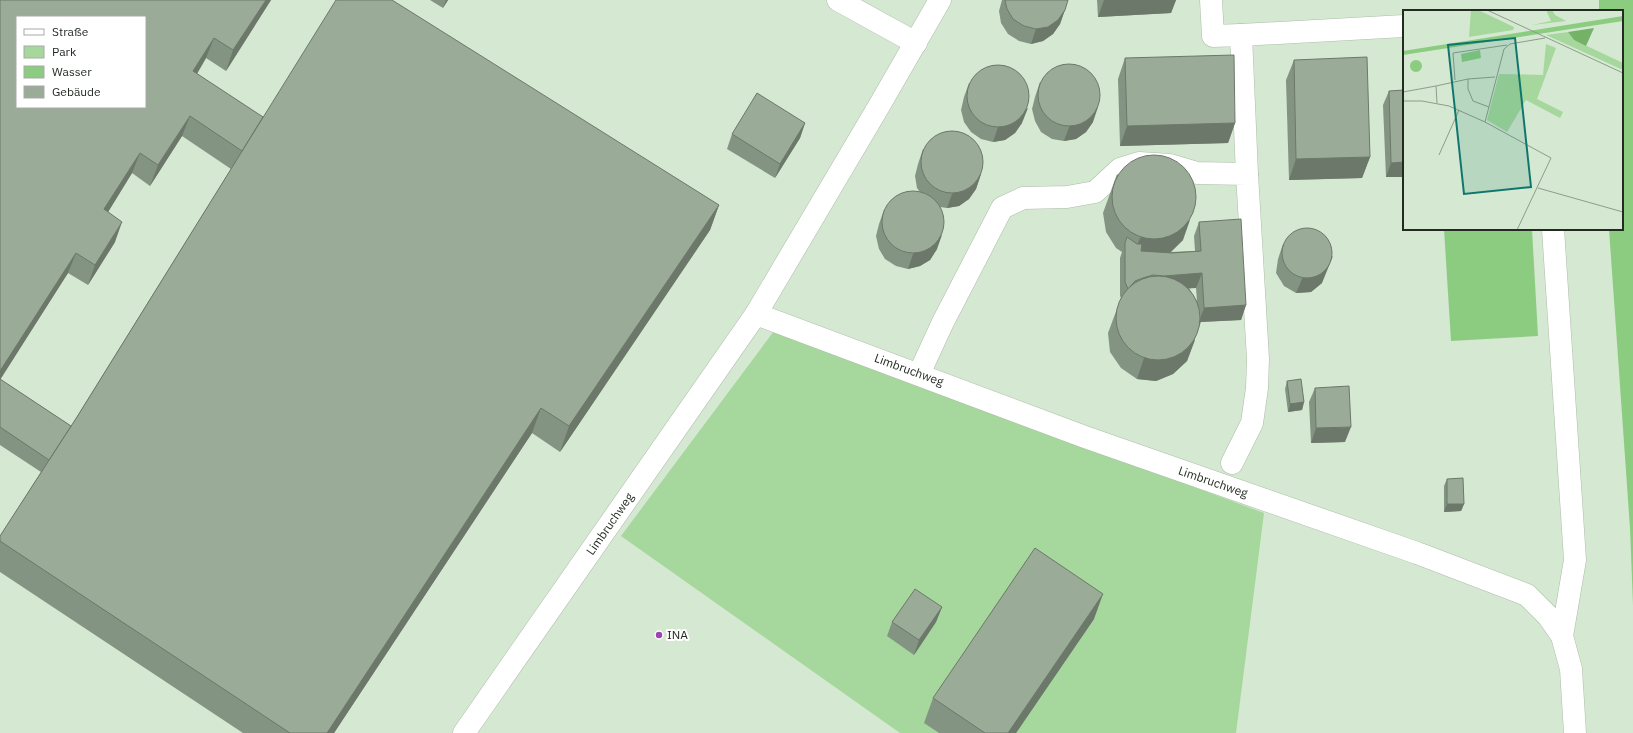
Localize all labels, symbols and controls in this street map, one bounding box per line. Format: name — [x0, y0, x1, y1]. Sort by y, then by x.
inset map — [1403, 10, 1623, 230]
legend — [16, 16, 146, 108]
text: Straße — [52, 24, 89, 39]
text: Park — [52, 44, 77, 59]
text: Wasser — [52, 64, 92, 79]
text: Gebäude — [52, 84, 101, 99]
street label: Limbruchweg — [873, 350, 946, 389]
street label: Limbruchweg — [1176, 463, 1251, 501]
street label: Limbruchweg — [583, 489, 637, 558]
place label: INA — [667, 627, 688, 642]
marker: INA — [654, 630, 664, 640]

